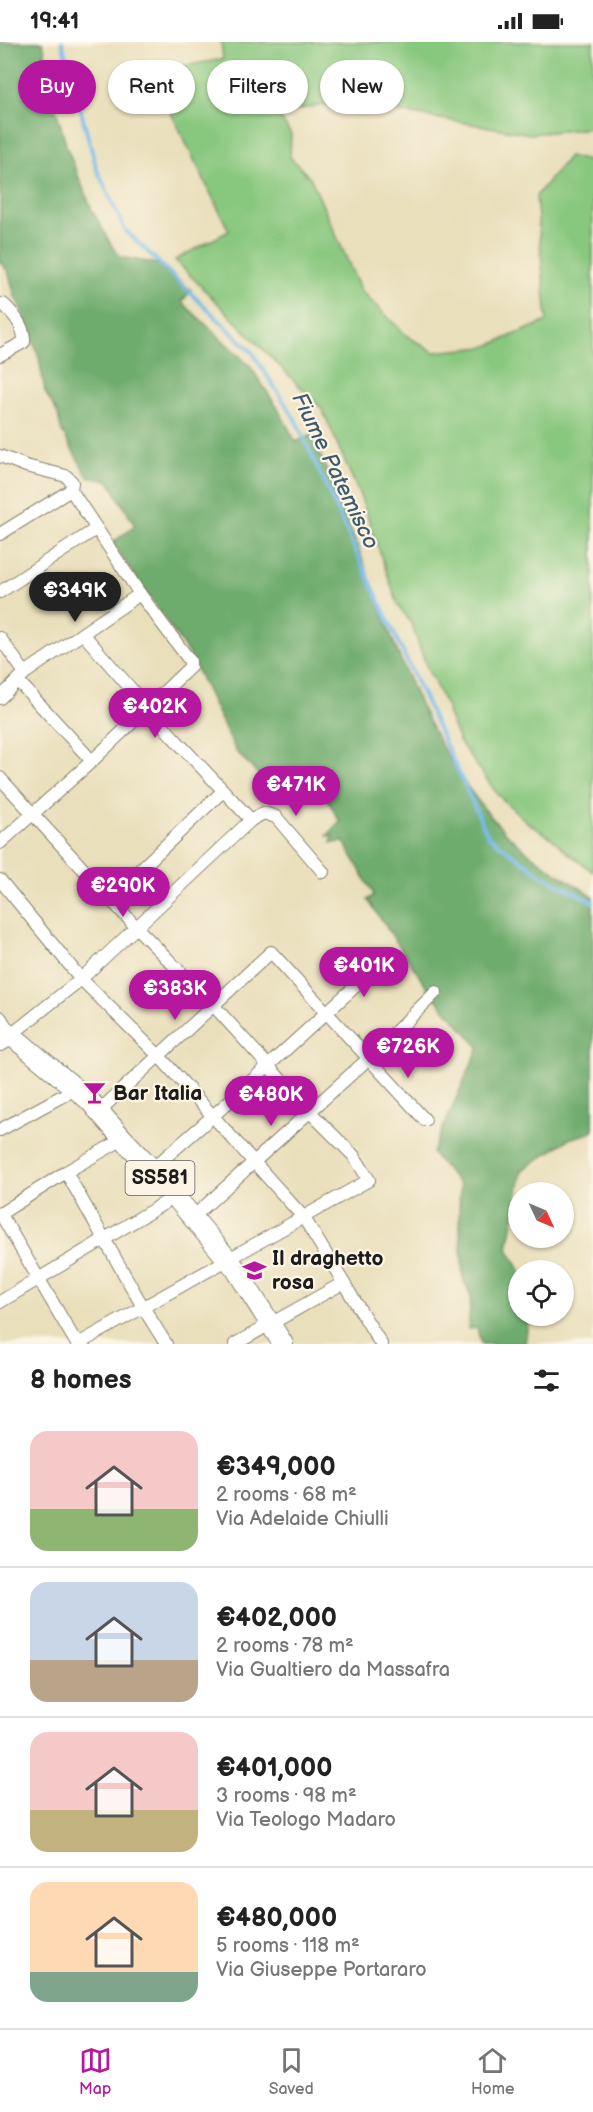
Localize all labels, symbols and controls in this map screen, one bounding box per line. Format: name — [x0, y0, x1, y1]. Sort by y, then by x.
text: 19:41 — [30, 8, 79, 35]
chip: Buy — [18, 60, 96, 114]
chip: Rent — [108, 60, 195, 114]
chip: Filters — [207, 60, 308, 114]
chip: New — [320, 60, 404, 114]
water label: Fiume Patemisco — [285, 388, 385, 554]
pin: €349K — [33, 572, 117, 623]
text: €349K — [43, 579, 107, 603]
pin: €402K — [113, 688, 197, 739]
text: €402K — [123, 695, 187, 719]
pin: €471K — [254, 766, 338, 817]
text: €471K — [266, 773, 326, 797]
pin: €290K — [81, 867, 165, 918]
text: €290K — [91, 874, 155, 898]
pin: €401K — [322, 947, 406, 998]
text: €401K — [333, 954, 395, 978]
pin: €383K — [133, 970, 217, 1021]
text: €383K — [143, 977, 207, 1001]
pin: €726K — [366, 1028, 450, 1079]
text: €726K — [376, 1035, 440, 1059]
pin: €480K — [229, 1076, 313, 1127]
bar icon: Bar Italia — [82, 1080, 108, 1106]
place label: Bar Italia — [113, 1081, 202, 1106]
text: €480K — [239, 1083, 303, 1107]
road number: SS581 — [126, 1161, 195, 1195]
north arrow — [508, 1182, 574, 1248]
map controls — [508, 1182, 574, 1326]
place label: Il draghetto rosa — [272, 1246, 383, 1295]
school or university icon: Il draghetto rosa — [241, 1257, 267, 1283]
button: locate — [508, 1260, 574, 1326]
icon: filters — [530, 1364, 563, 1397]
text: 8 homes — [30, 1365, 132, 1396]
text: €349,000 — [216, 1452, 336, 1483]
icon: home — [78, 1455, 150, 1527]
text: 2 rooms · 68 m² — [216, 1483, 357, 1507]
text: Via Adelaide Chiulli — [216, 1507, 389, 1531]
text: €402,000 — [216, 1603, 337, 1634]
icon: home — [78, 1606, 150, 1678]
text: 2 rooms · 78 m² — [216, 1634, 354, 1658]
text: Via Gualtiero da Massafra — [216, 1658, 450, 1682]
text: €401,000 — [216, 1753, 332, 1784]
icon: home — [78, 1756, 150, 1828]
text: 3 rooms · 98 m² — [216, 1784, 357, 1808]
text: Via Teologo Madaro — [216, 1808, 396, 1832]
text: €480,000 — [216, 1903, 337, 1934]
icon: home — [78, 1906, 150, 1978]
text: 5 rooms · 118 m² — [216, 1934, 360, 1958]
text: Via Giuseppe Portararo — [216, 1958, 427, 1982]
tab: Map — [79, 2044, 112, 2099]
tab: Saved — [269, 2044, 314, 2099]
tab: Home — [471, 2044, 514, 2099]

